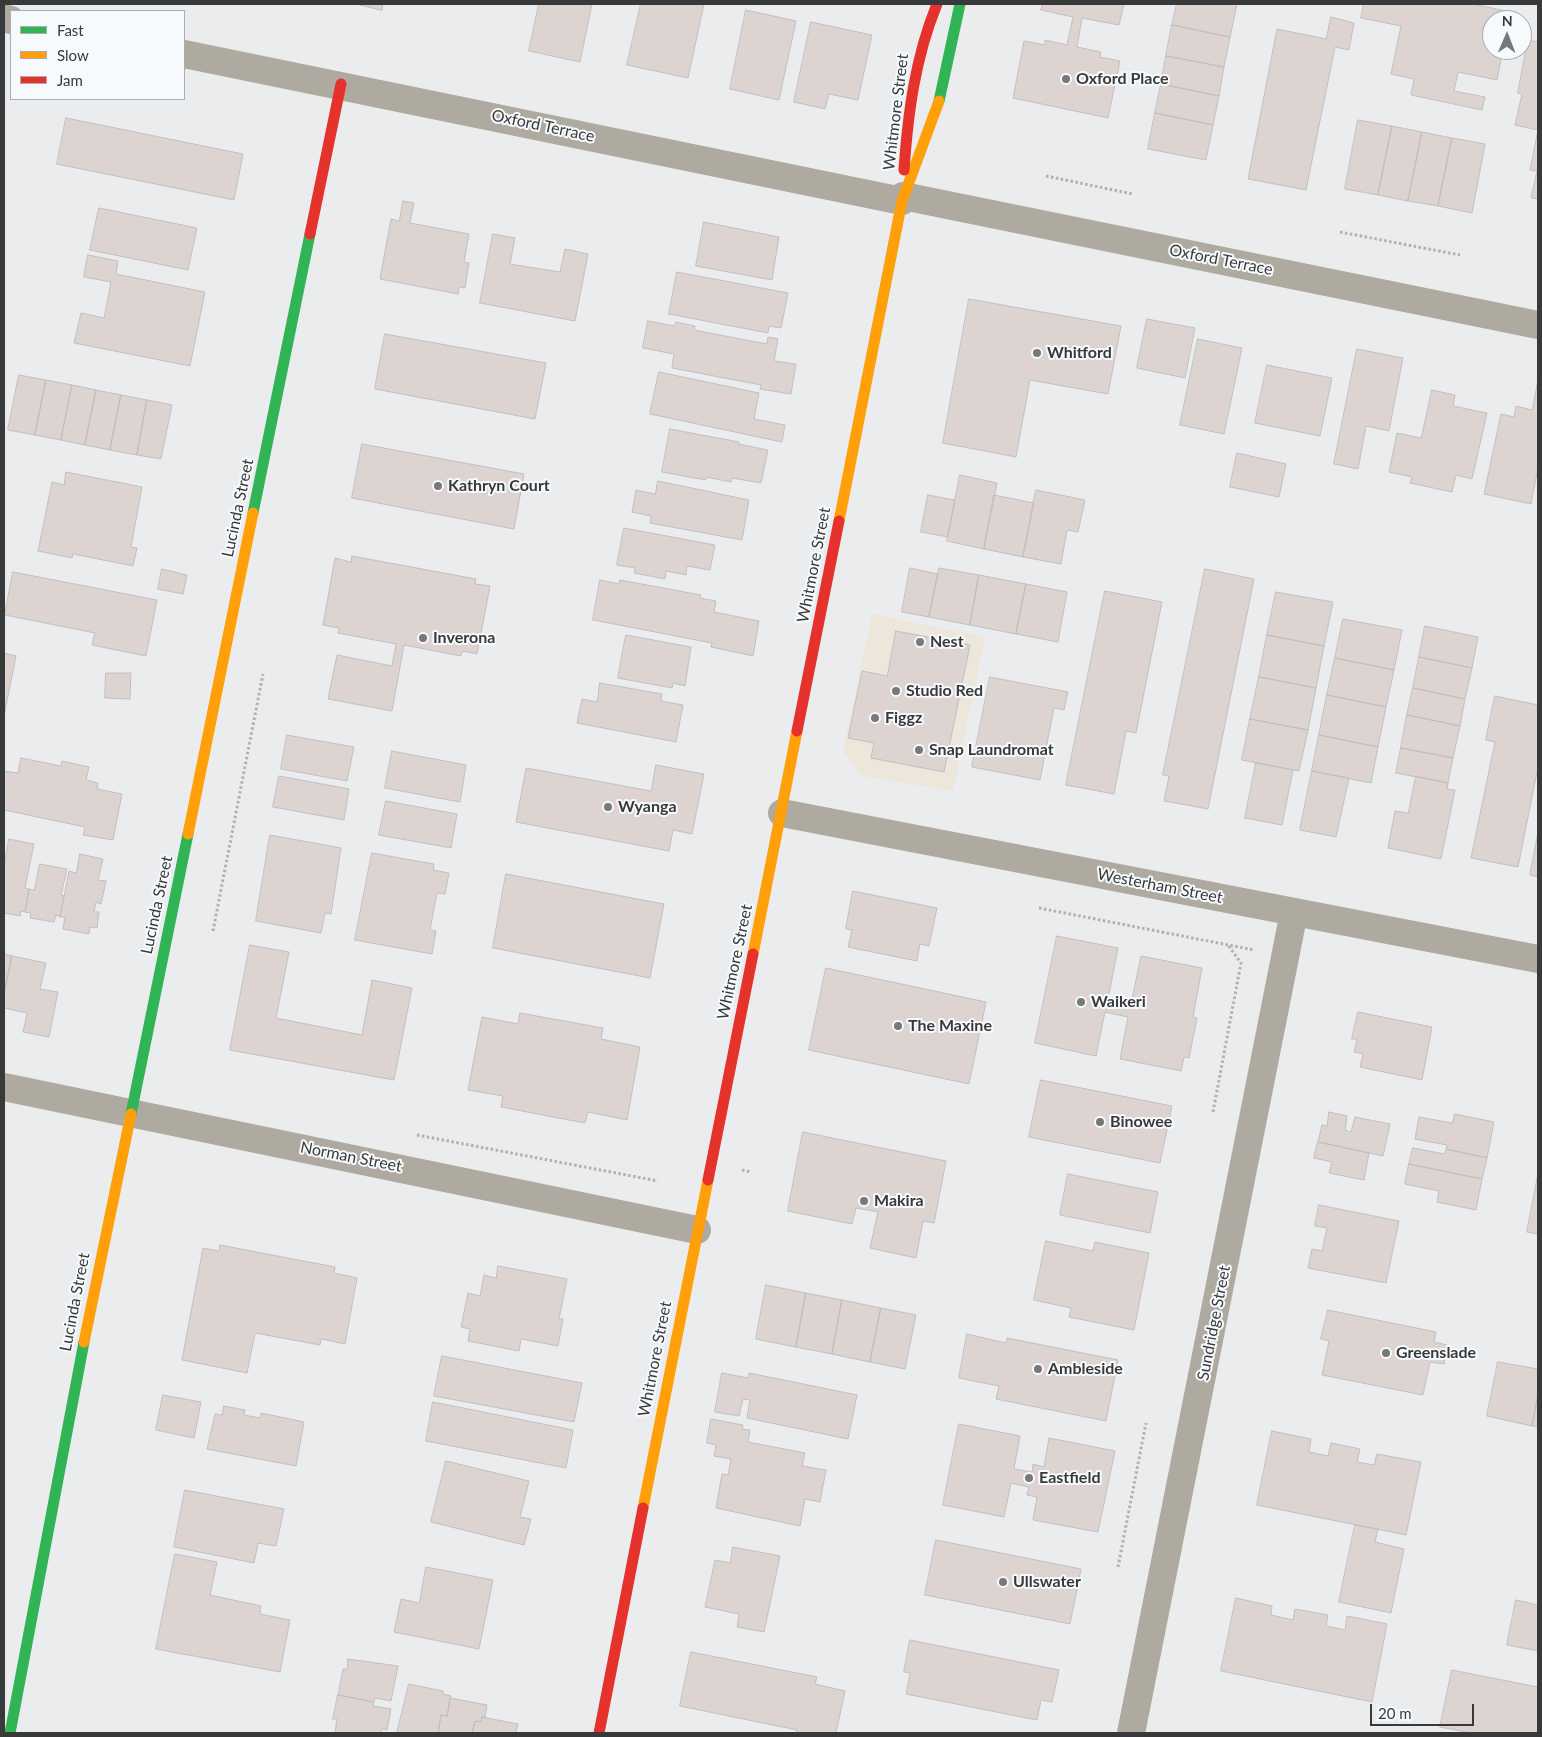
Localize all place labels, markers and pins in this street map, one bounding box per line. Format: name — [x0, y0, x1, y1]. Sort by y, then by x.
place label: Oxford Place — [1076, 69, 1169, 89]
marker: Oxford Place — [1060, 73, 1072, 85]
place label: Whitford — [1047, 343, 1112, 363]
marker: Whitford — [1031, 347, 1043, 359]
place label: Kathryn Court — [448, 476, 550, 496]
marker: Kathryn Court — [432, 480, 444, 492]
place label: Inverona — [433, 628, 495, 648]
marker: Inverona — [417, 632, 429, 644]
place label: Nest — [930, 632, 964, 652]
marker: Nest — [914, 636, 926, 648]
place label: Studio Red — [906, 681, 983, 701]
marker: Studio Red — [890, 685, 902, 697]
place label: Figgz — [885, 708, 922, 728]
marker: Figgz — [869, 712, 881, 724]
place label: Snap Laundromat — [929, 740, 1054, 760]
marker: Snap Laundromat — [913, 744, 925, 756]
place label: Wyanga — [618, 797, 676, 817]
marker: Wyanga — [602, 801, 614, 813]
place label: Waikeri — [1091, 992, 1146, 1012]
marker: Waikeri — [1075, 996, 1087, 1008]
place label: The Maxine — [908, 1016, 992, 1036]
marker: The Maxine — [892, 1020, 904, 1032]
place label: Binowee — [1110, 1112, 1172, 1132]
marker: Binowee — [1094, 1116, 1106, 1128]
place label: Makira — [874, 1191, 924, 1211]
marker: Makira — [858, 1195, 870, 1207]
place label: Greenslade — [1396, 1343, 1476, 1363]
marker: Greenslade — [1380, 1347, 1392, 1359]
place label: Ambleside — [1048, 1359, 1123, 1379]
marker: Ambleside — [1032, 1363, 1044, 1375]
place label: Eastfield — [1039, 1468, 1100, 1488]
marker: Eastfield — [1023, 1472, 1035, 1484]
place label: Ullswater — [1013, 1572, 1081, 1592]
marker: Ullswater — [997, 1576, 1009, 1588]

